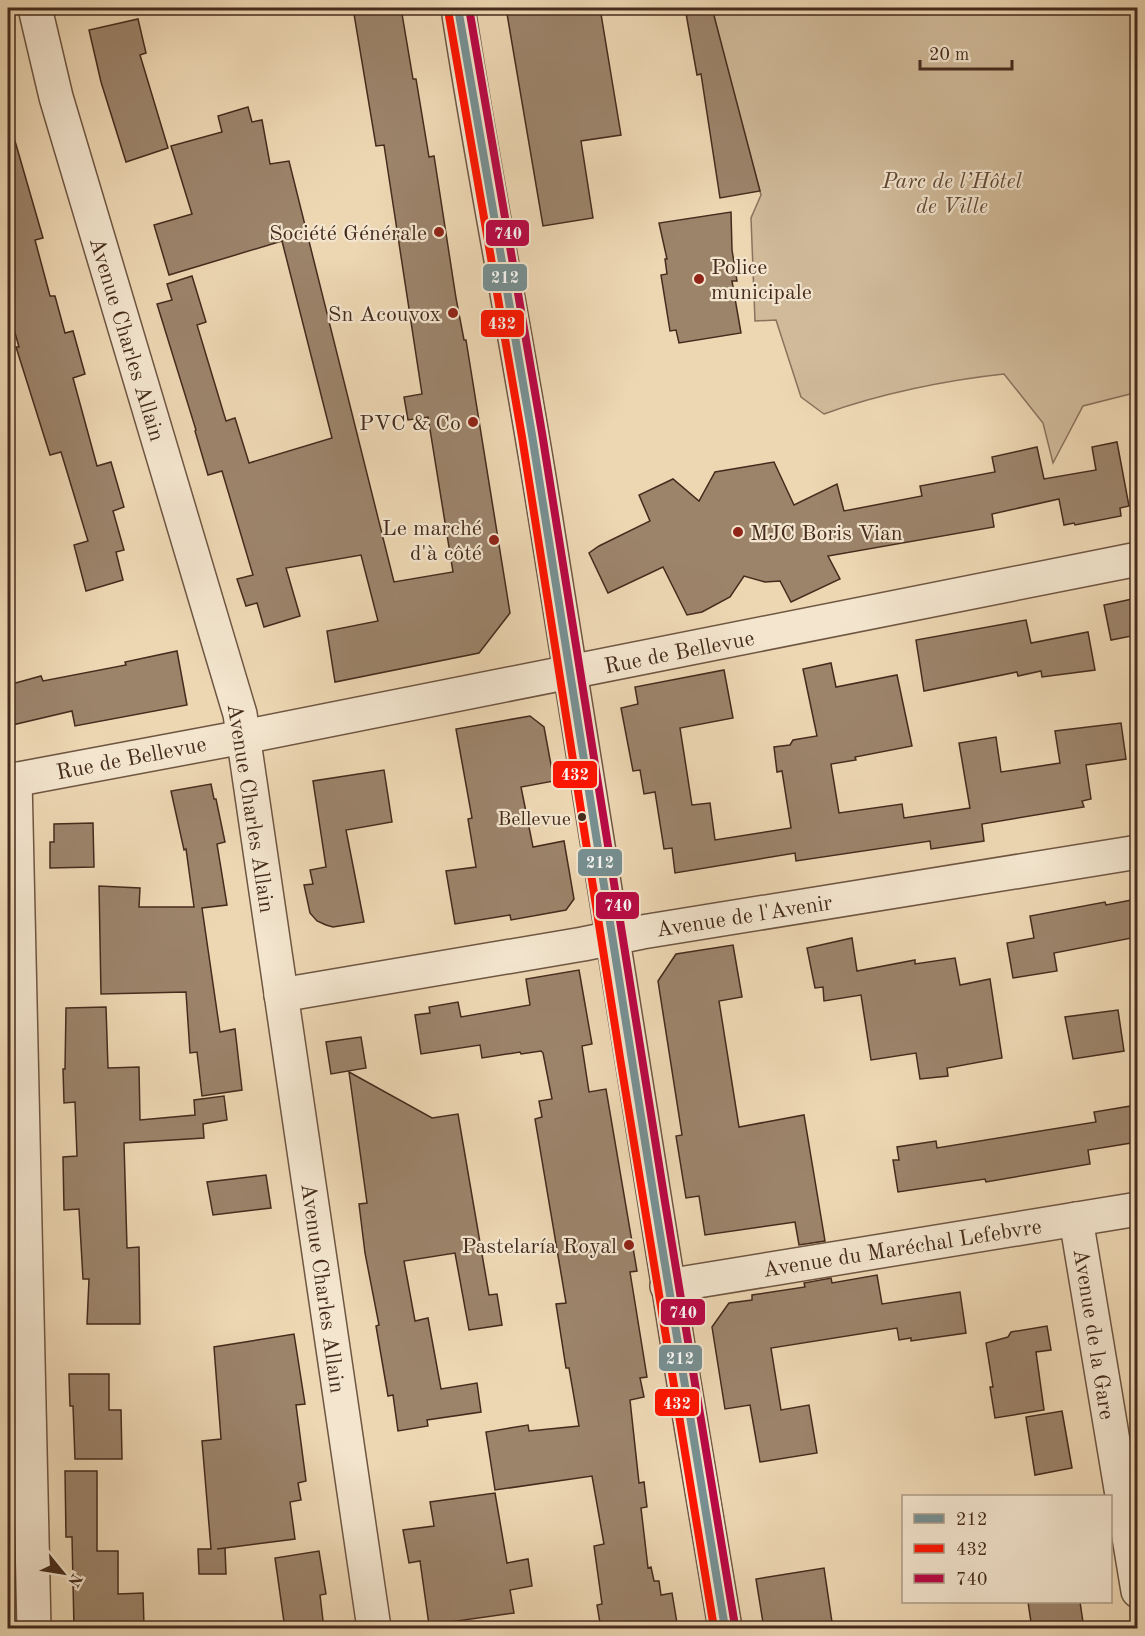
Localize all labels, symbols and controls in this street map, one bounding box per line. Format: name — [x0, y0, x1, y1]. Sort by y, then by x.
scale bar — [920, 33, 1012, 71]
text: 20 m — [929, 46, 969, 64]
park label: Parc de l’Hôtel de Ville — [881, 171, 1022, 218]
line badge: 740 — [485, 219, 530, 247]
place label: Société Générale — [269, 223, 427, 245]
marker: Société Générale — [432, 225, 446, 239]
text: 740 — [494, 227, 522, 243]
street label: Avenue Charles Allain — [85, 235, 168, 444]
place label: Police municipale — [711, 257, 812, 304]
line badge: 212 — [482, 263, 528, 292]
text: 212 — [491, 271, 519, 287]
marker: Police municipale — [692, 272, 706, 286]
place label: Sn Acouvox — [328, 304, 441, 326]
marker: Sn Acouvox — [446, 306, 460, 320]
line badge: 432 — [480, 309, 525, 338]
text: 432 — [488, 317, 516, 333]
place label: PVC & Co — [359, 413, 461, 435]
marker: PVC & Co — [466, 415, 480, 429]
place label: Le marché d'à côté — [382, 518, 482, 565]
place label: MJC Boris Vian — [750, 523, 903, 545]
marker: MJC Boris Vian — [731, 525, 745, 539]
marker: Le marché d'à côté — [487, 533, 501, 547]
street label: Rue de Bellevue — [602, 628, 756, 678]
street label: Avenue Charles Allain — [223, 702, 277, 915]
street label: Rue de Bellevue — [54, 734, 208, 784]
line badge: 432 — [552, 760, 598, 789]
text: 432 — [561, 768, 589, 784]
place label: Bellevue — [498, 810, 571, 830]
marker: Bellevue — [576, 811, 588, 823]
line badge: 212 — [577, 848, 623, 877]
text: 212 — [586, 856, 614, 872]
line badge: 740 — [595, 891, 640, 920]
street label: Avenue de l'Avenir — [655, 892, 834, 942]
text: 740 — [604, 899, 632, 915]
street label: Avenue Charles Allain — [296, 1182, 348, 1395]
street label: Avenue du Maréchal Lefebvre — [761, 1216, 1043, 1282]
place label: Pastelaría Royal — [462, 1236, 617, 1258]
marker: Pastelaría Royal — [622, 1238, 636, 1252]
street label: Avenue de la Gare — [1069, 1247, 1117, 1421]
line badge: 740 — [660, 1298, 706, 1326]
text: 740 — [669, 1306, 697, 1322]
line badge: 212 — [658, 1344, 703, 1372]
text: 212 — [666, 1352, 694, 1368]
line badge: 432 — [654, 1388, 700, 1417]
text: 432 — [663, 1397, 691, 1413]
legend — [902, 1495, 1112, 1603]
text: 212 — [956, 1511, 987, 1529]
text: 432 — [956, 1541, 987, 1559]
north arrow — [33, 1543, 93, 1603]
text: N — [64, 1570, 84, 1589]
text: 740 — [956, 1571, 987, 1589]

